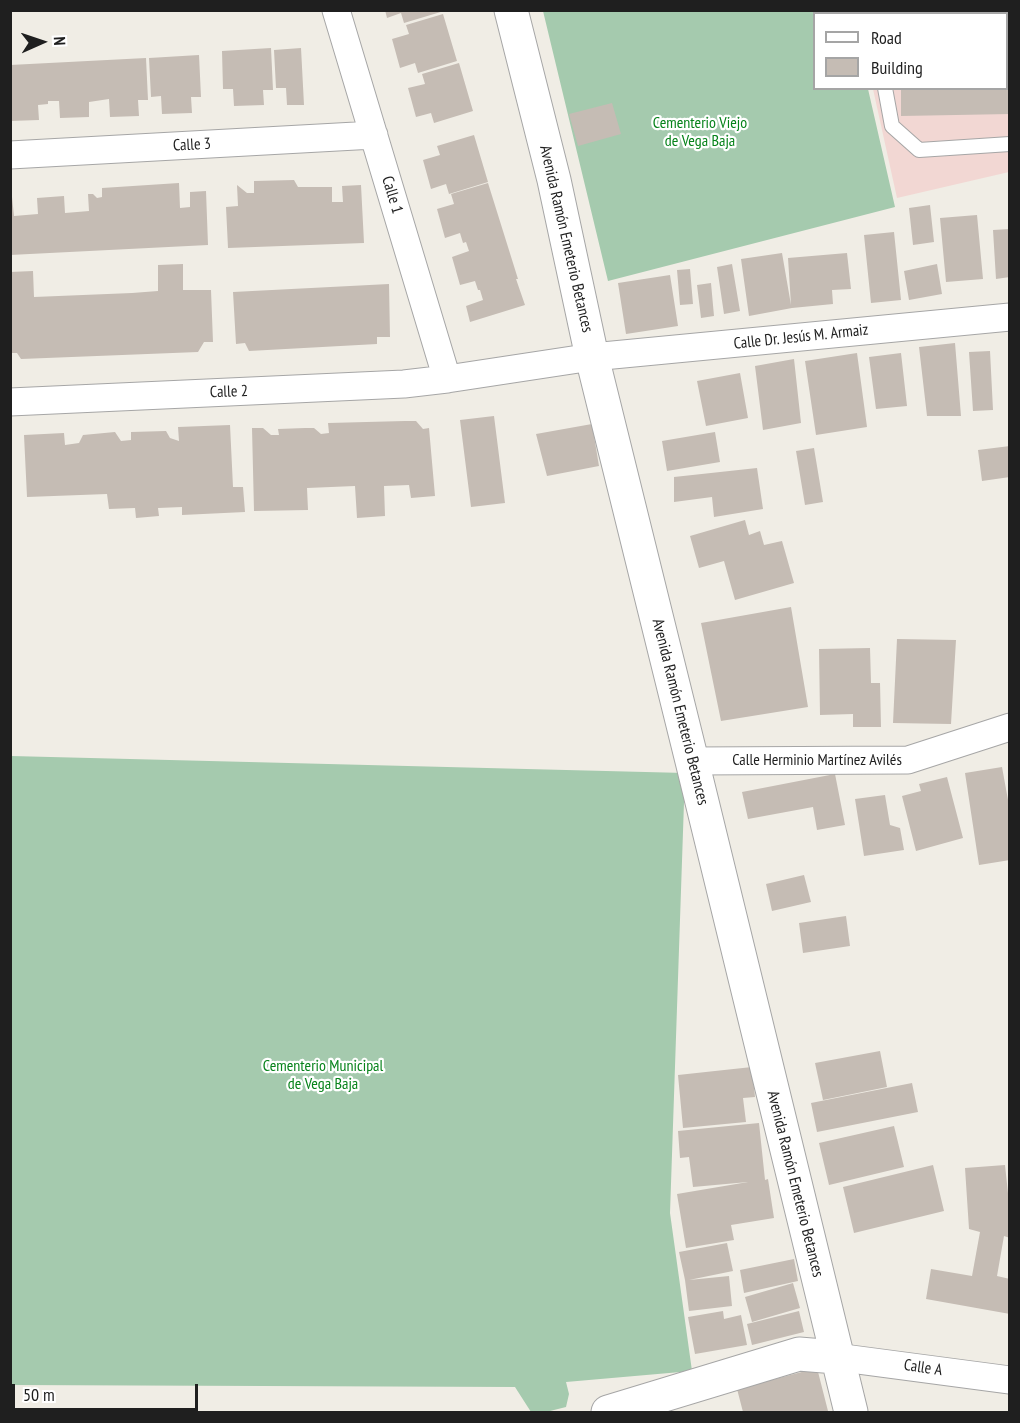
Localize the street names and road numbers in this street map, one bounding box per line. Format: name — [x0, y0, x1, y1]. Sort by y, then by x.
street label: Calle 3 — [172, 134, 212, 156]
street label: Avenida Ramón Emeterio Betances — [535, 144, 597, 334]
street label: Calle 1 — [377, 174, 407, 216]
street label: Calle Dr. Jesús M. Armaiz — [733, 320, 869, 354]
street label: Calle 2 — [210, 382, 248, 402]
street label: Avenida Ramón Emeterio Betances — [648, 617, 712, 807]
street label: Calle Herminio Martínez Avilés — [732, 750, 902, 770]
street label: Avenida Ramón Emeterio Betances — [763, 1089, 827, 1279]
street label: Calle A — [903, 1356, 943, 1380]

